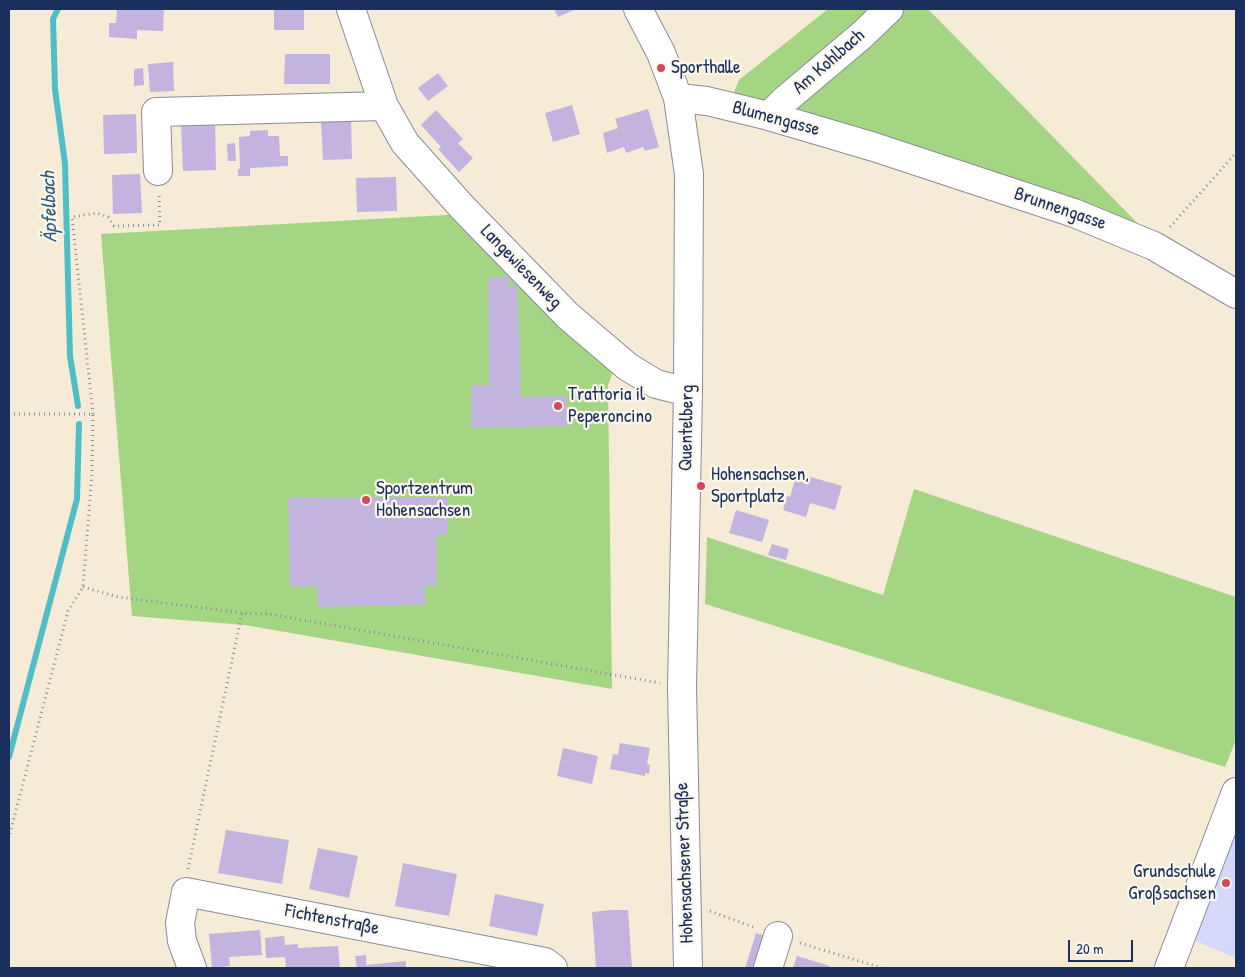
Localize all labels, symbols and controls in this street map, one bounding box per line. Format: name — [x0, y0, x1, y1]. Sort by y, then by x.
street label: Am Kohlbach — [788, 25, 870, 99]
place label: Sporthalle — [671, 57, 741, 79]
marker: Sporthalle — [655, 62, 667, 74]
street label: Blumengasse — [730, 96, 822, 142]
water label: Äpfelbach — [37, 171, 63, 243]
street label: Brunnengasse — [1011, 183, 1109, 235]
street label: Langewiesenweg — [475, 220, 567, 314]
place label: Trattoria il Peperoncino — [568, 384, 652, 428]
street label: Quentelberg — [675, 385, 699, 471]
marker: Trattoria il Peperoncino — [552, 400, 564, 412]
place label: Hohensachsen, Sportplatz — [711, 464, 809, 508]
place label: Sportzentrum Hohensachsen — [376, 478, 473, 522]
marker: Hohensachsen, Sportplatz — [695, 480, 707, 492]
marker: Sportzentrum Hohensachsen — [360, 494, 372, 506]
street label: Hohensachsener Straße — [671, 782, 699, 944]
place label: Grundschule Großsachsen — [1128, 861, 1216, 905]
marker: Grundschule Großsachsen — [1220, 877, 1232, 889]
street label: Fichtenstraße — [283, 900, 381, 940]
scale bar — [1070, 930, 1135, 962]
text: 20 m — [1076, 938, 1103, 959]

